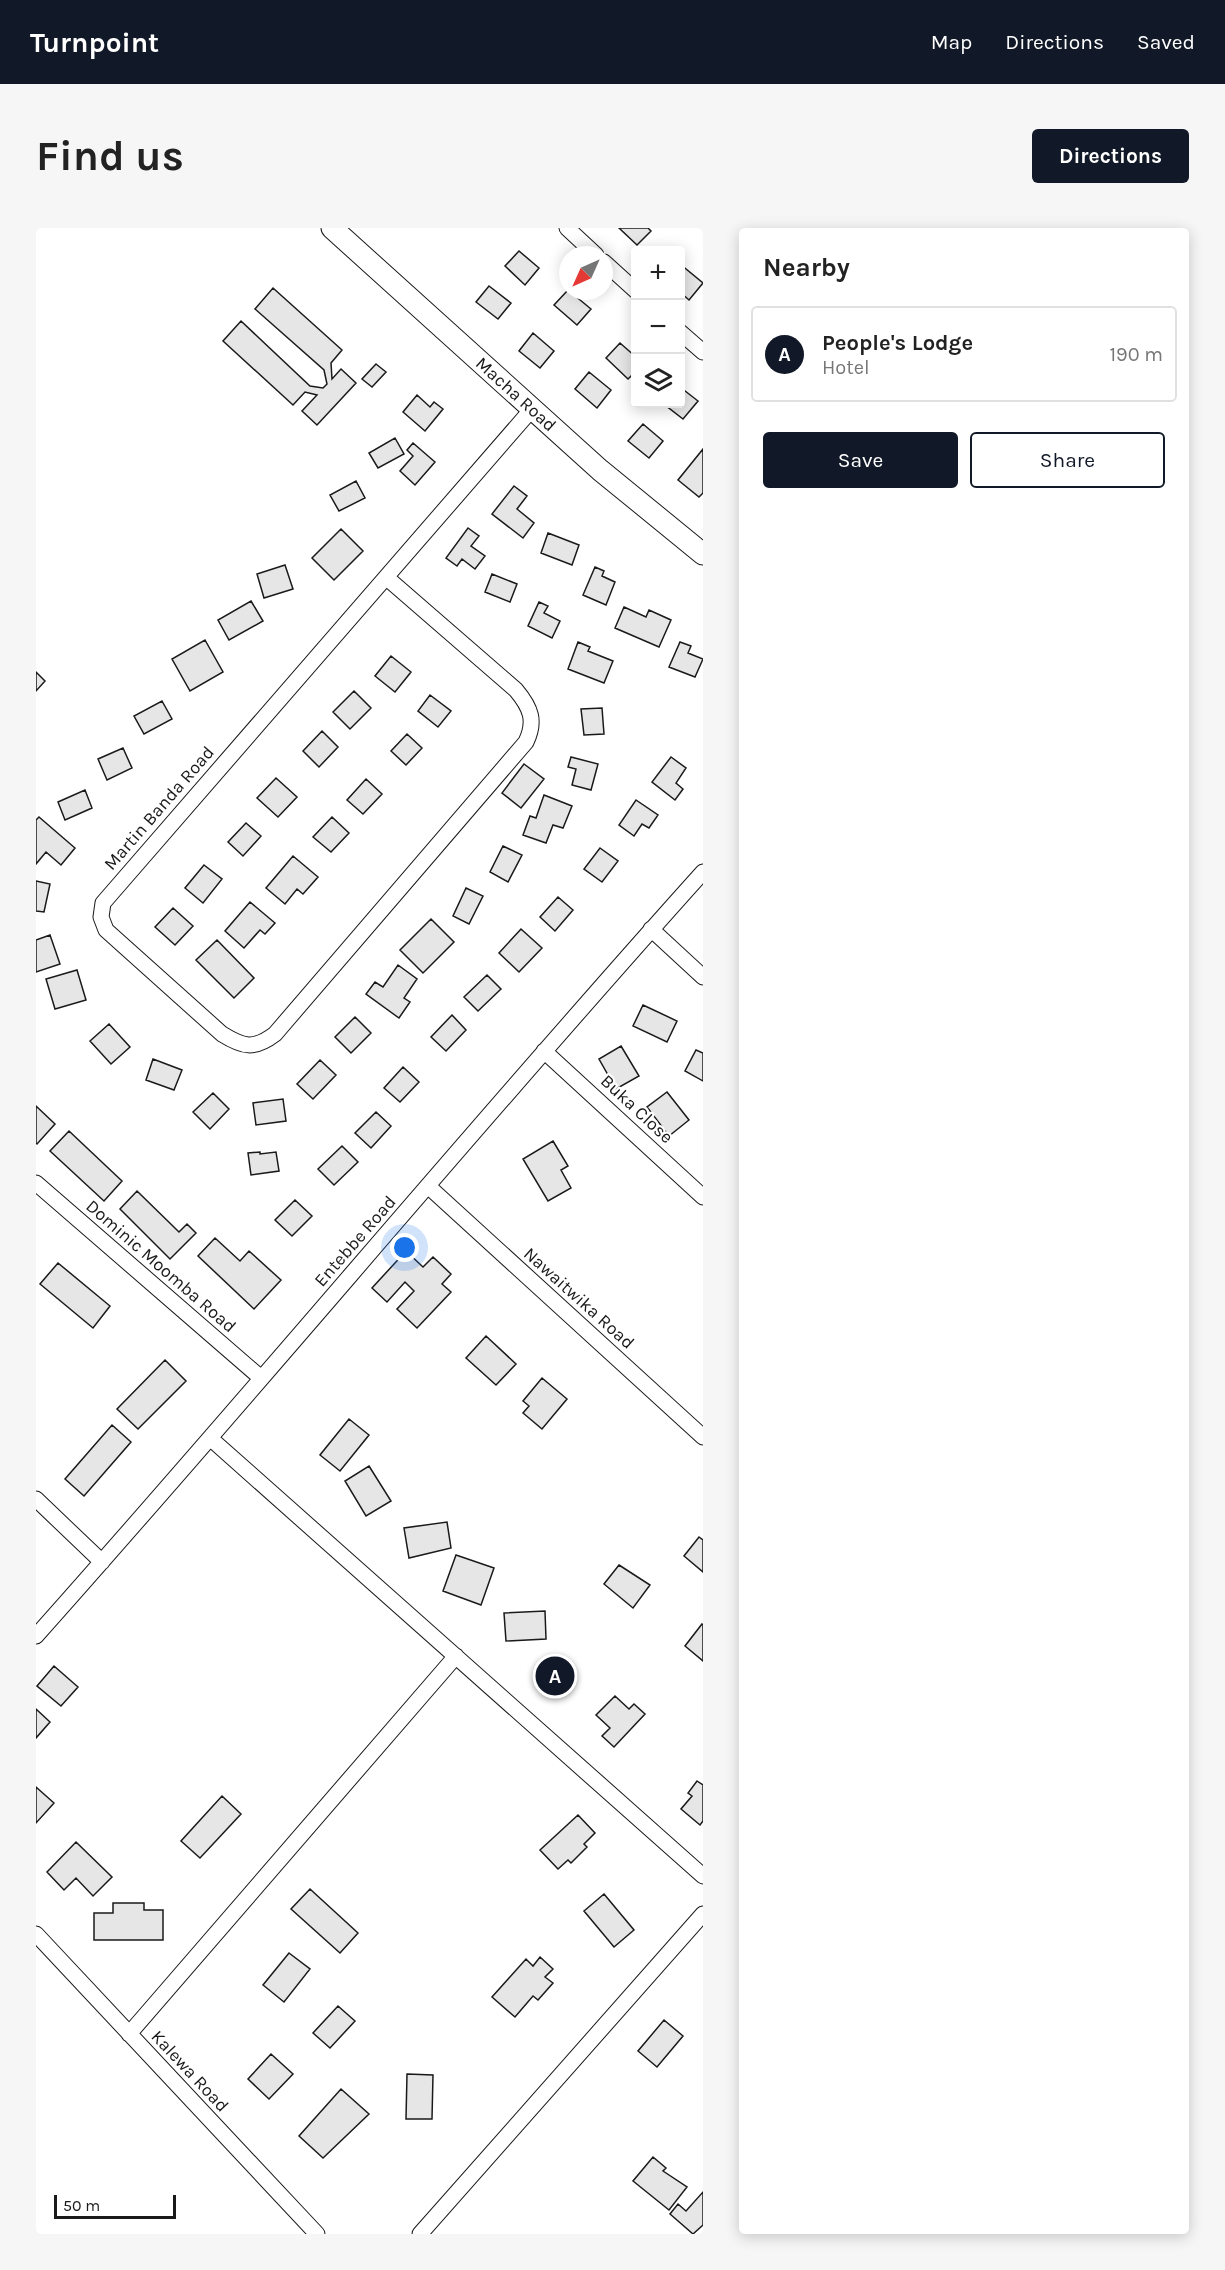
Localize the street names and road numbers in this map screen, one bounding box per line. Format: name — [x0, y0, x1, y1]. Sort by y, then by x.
street label: Macha Road — [471, 352, 561, 436]
street label: Martin Banda Road — [99, 741, 219, 875]
street label: Buka Close — [596, 1070, 678, 1148]
street label: Entebbe Road — [310, 1191, 400, 1291]
street label: Dominic Moomba Road — [81, 1195, 241, 1337]
street label: Nawaitwika Road — [519, 1242, 639, 1354]
street label: Kalewa Road — [147, 2026, 233, 2116]

